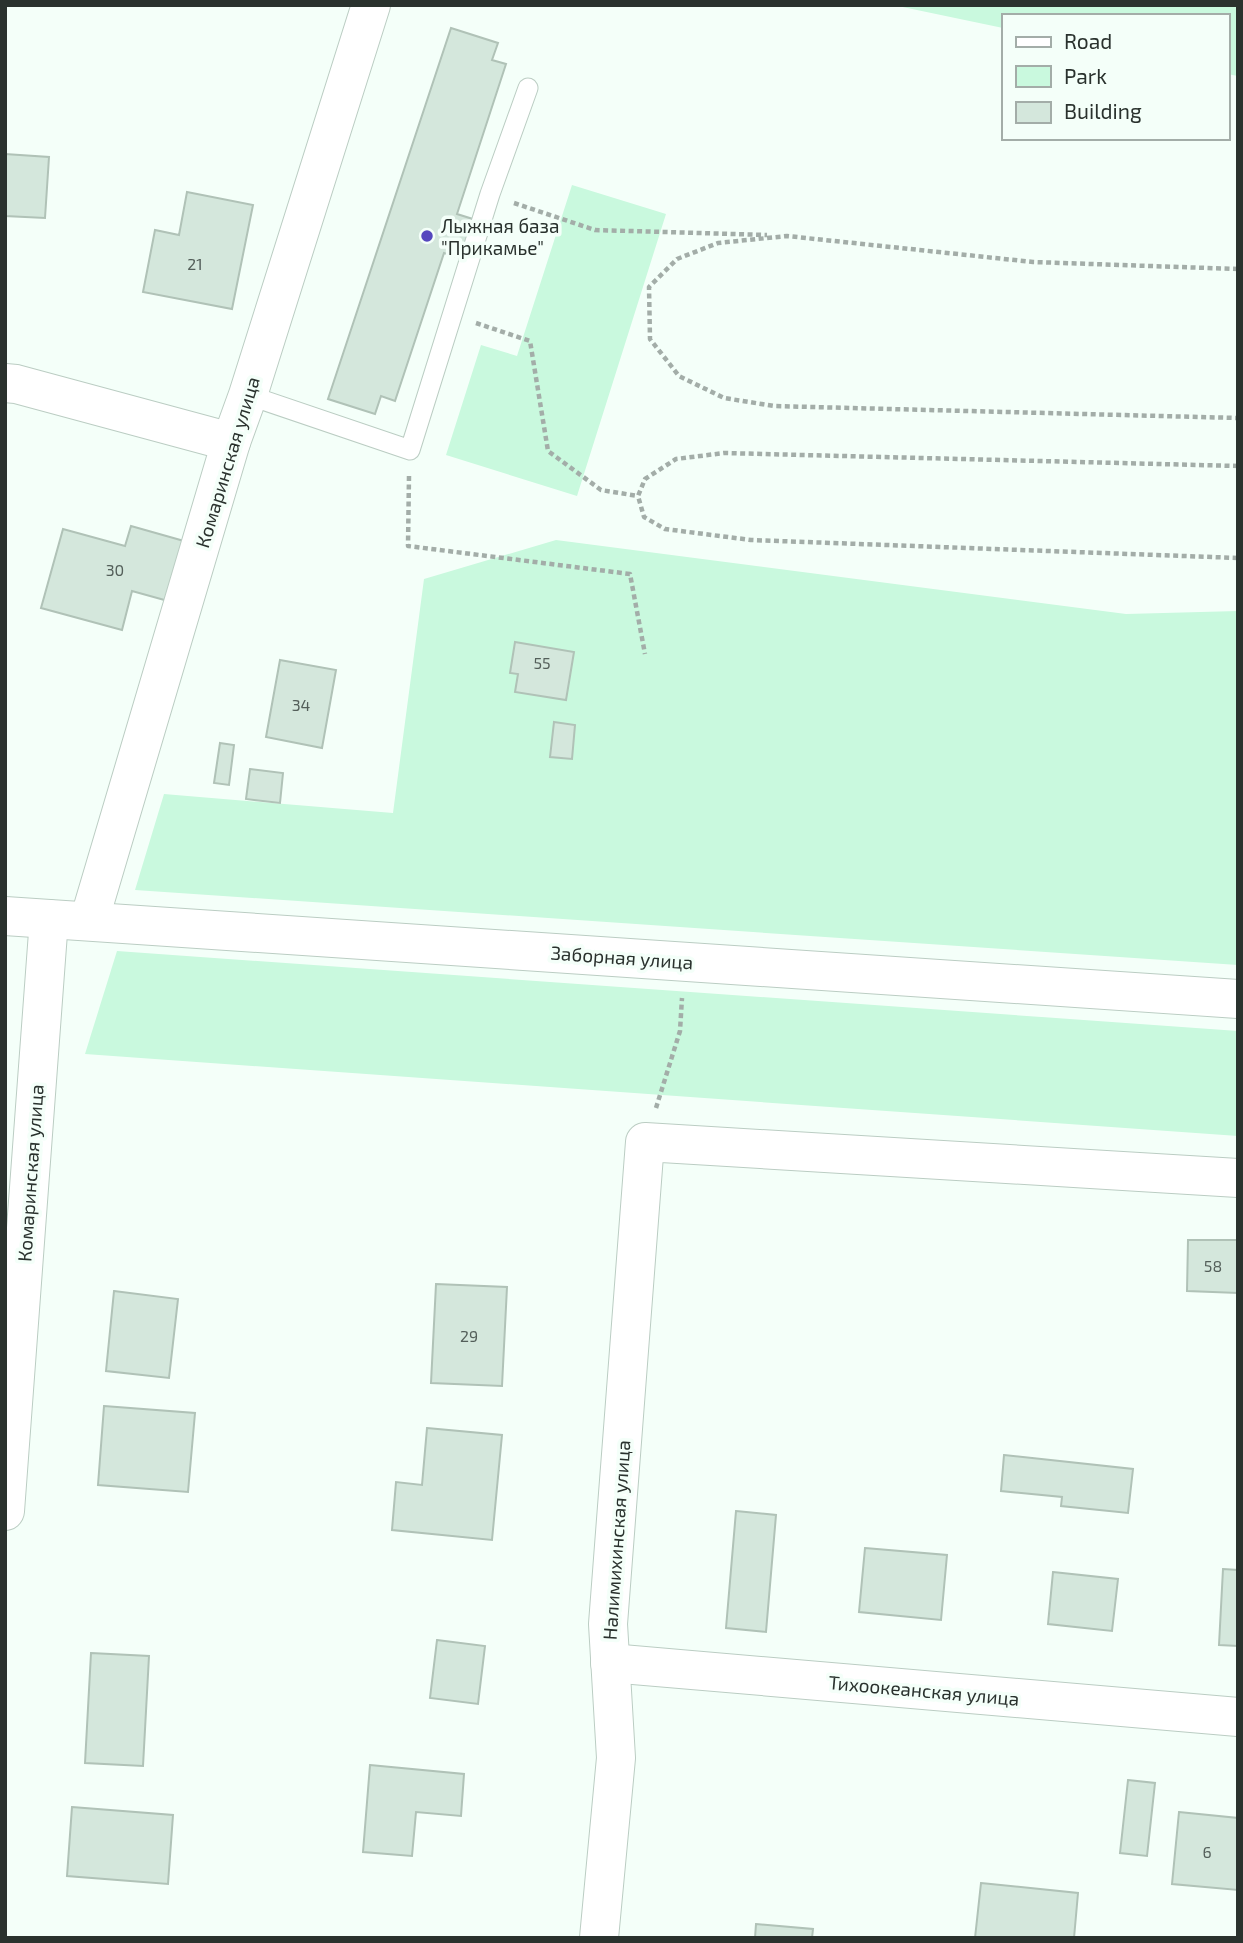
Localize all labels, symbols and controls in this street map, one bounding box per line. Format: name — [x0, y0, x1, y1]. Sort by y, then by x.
legend — [1002, 14, 1229, 140]
text: Road — [1064, 28, 1112, 53]
text: Park — [1064, 63, 1107, 88]
text: Building — [1064, 98, 1142, 123]
place label: Лыжная база "Прикамье" — [441, 214, 559, 259]
marker: Лыжная база "Прикамье" — [419, 228, 435, 244]
house number: 21 — [187, 254, 203, 273]
street label: Комаринская улица — [190, 374, 265, 551]
house number: 30 — [106, 560, 124, 579]
house number: 55 — [533, 653, 551, 672]
house number: 34 — [292, 695, 311, 714]
street label: Заборная улица — [550, 941, 694, 974]
street label: Комаринская улица — [12, 1084, 49, 1263]
house number: 58 — [1204, 1256, 1222, 1275]
house number: 29 — [460, 1326, 478, 1345]
street label: Налимихинская улица — [598, 1439, 635, 1641]
street label: Тихоокеанская улица — [827, 1670, 1020, 1711]
house number: 6 — [1202, 1842, 1212, 1861]

